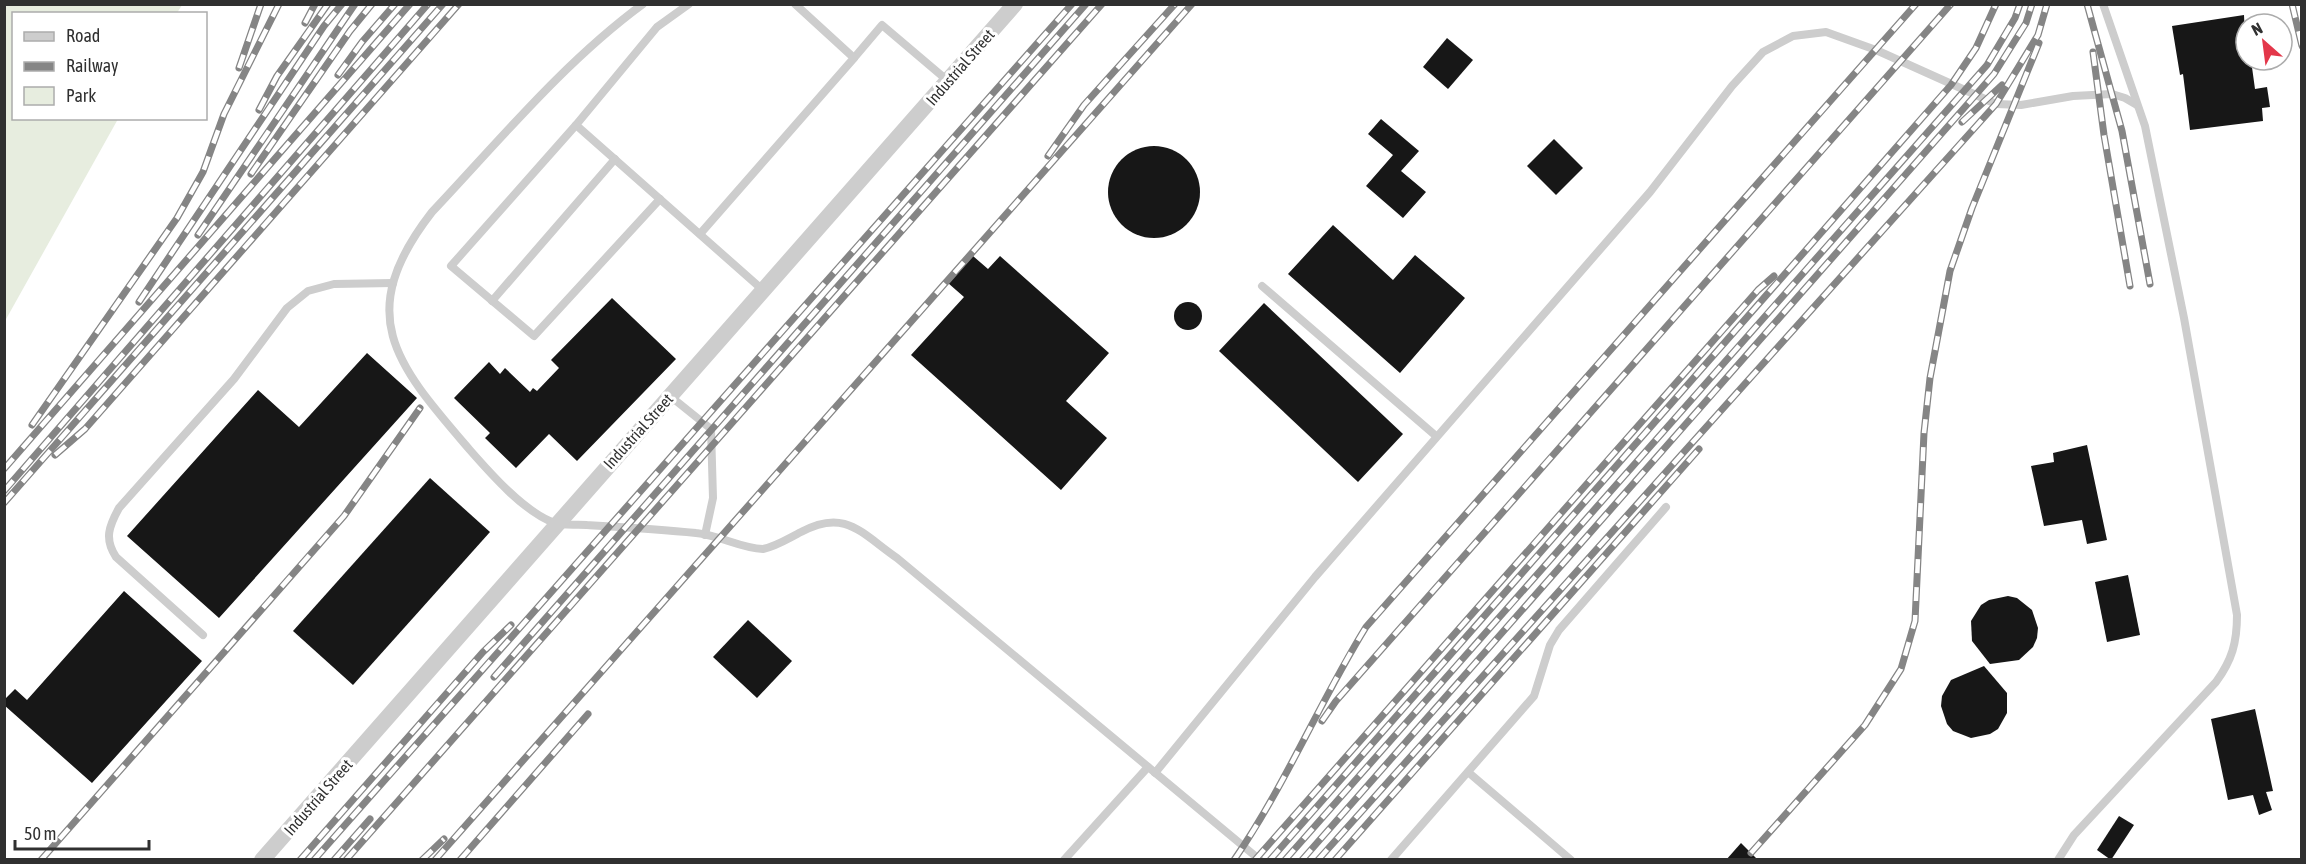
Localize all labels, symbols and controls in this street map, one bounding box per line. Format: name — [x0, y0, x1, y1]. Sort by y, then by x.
legend — [12, 12, 207, 120]
north arrow — [2234, 12, 2294, 72]
text: N — [2249, 19, 2265, 39]
text: Road — [66, 25, 100, 46]
street label: Industrial Street — [922, 25, 998, 109]
text: Railway — [66, 55, 118, 76]
text: Park — [66, 85, 96, 106]
street label: Industrial Street — [600, 389, 677, 472]
street label: Industrial Street — [280, 755, 356, 839]
scale bar — [15, 813, 148, 851]
text: 50 m — [24, 823, 56, 844]

